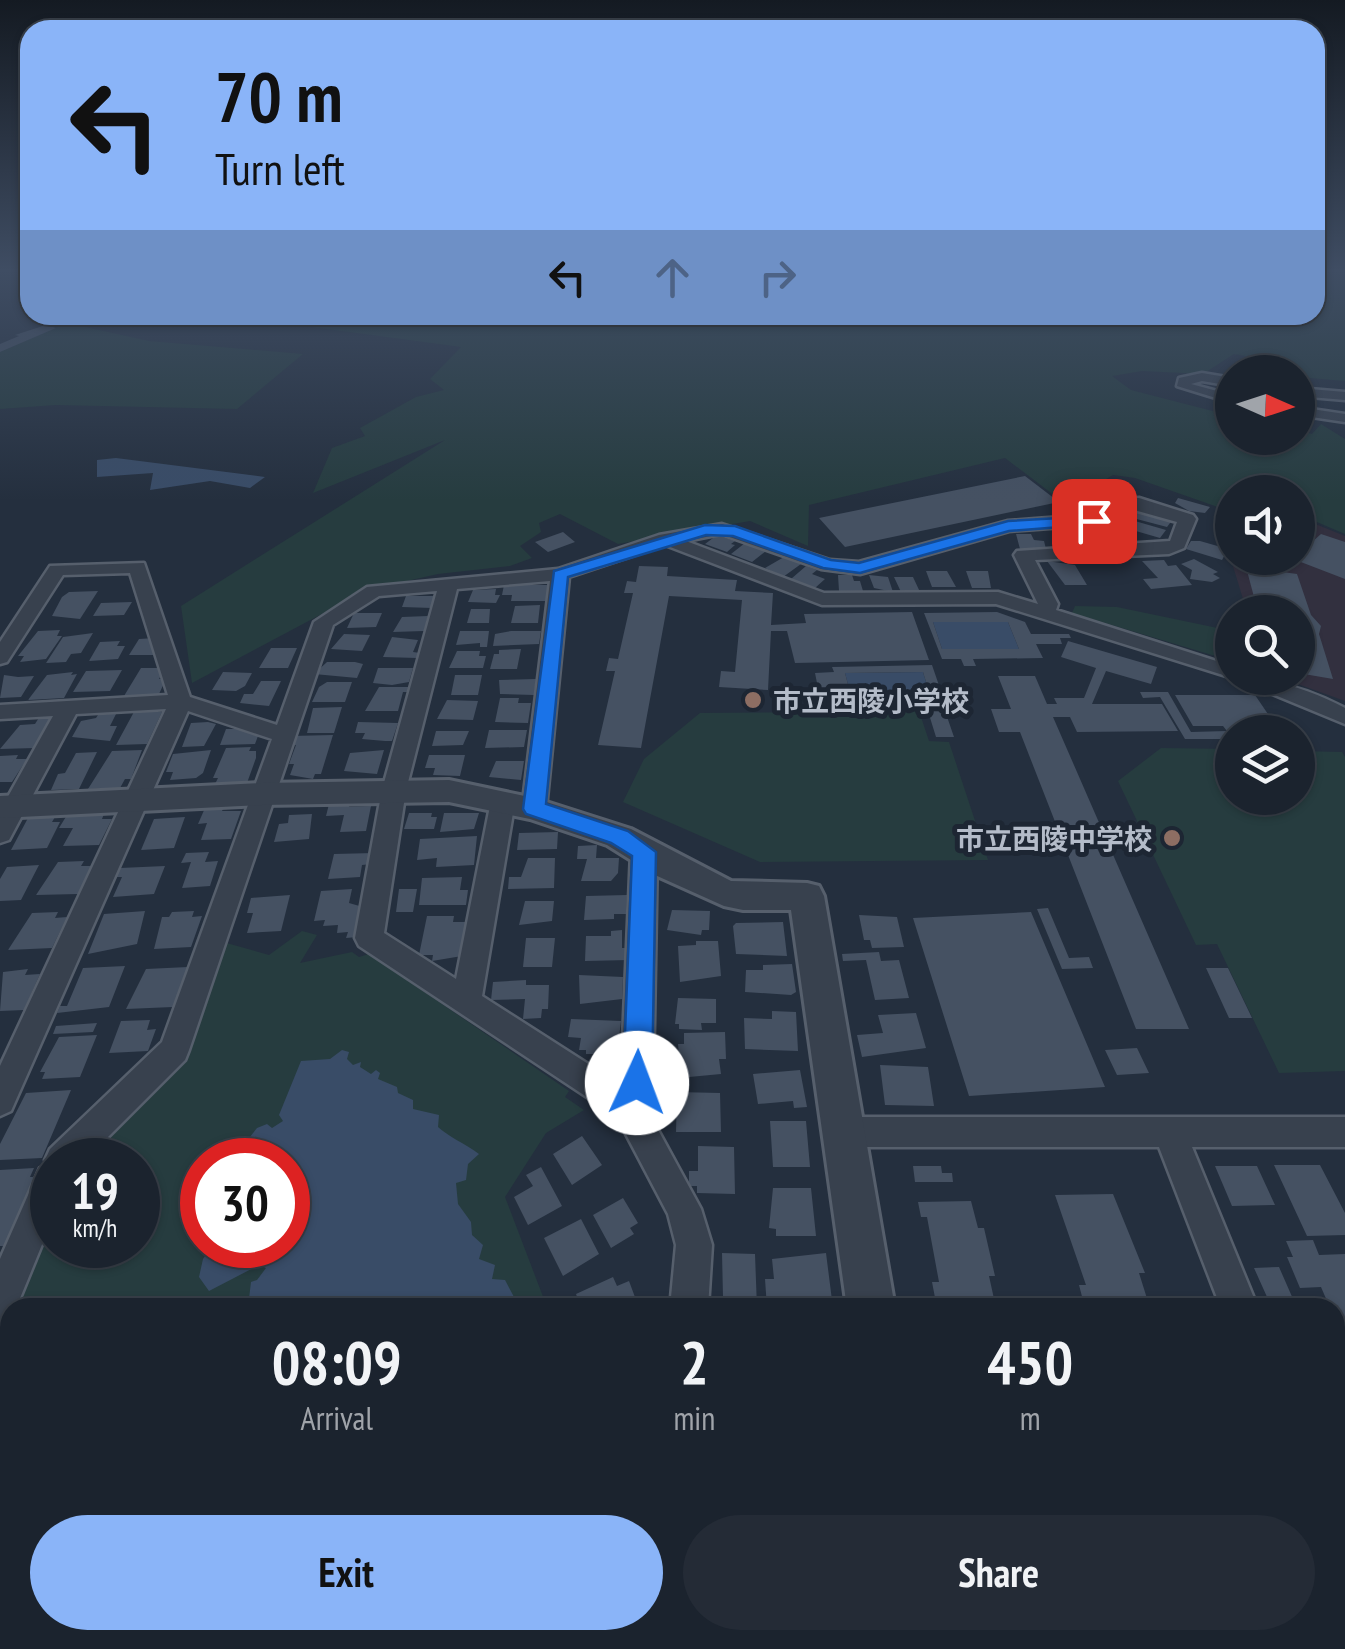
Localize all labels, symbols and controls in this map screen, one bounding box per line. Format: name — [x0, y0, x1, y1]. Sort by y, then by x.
text: 70 m — [215, 51, 343, 141]
icon: left — [50, 60, 180, 190]
text: Turn left — [215, 139, 345, 197]
icon: left — [540, 250, 595, 305]
icon: ahead — [645, 250, 700, 305]
icon: right — [750, 250, 805, 305]
north arrow — [1215, 355, 1315, 455]
map controls — [1215, 355, 1315, 815]
button: sound — [1215, 475, 1315, 575]
pin — [1052, 479, 1137, 564]
icon: arrive — [1067, 494, 1122, 549]
button: search — [1215, 595, 1315, 695]
place label: 市立西陵小学校 — [773, 682, 969, 719]
marker: 市立西陵小学校 — [742, 689, 764, 711]
button: layers — [1215, 715, 1315, 815]
place label: 市立西陵中学校 — [956, 820, 1152, 857]
marker: 市立西陵中学校 — [1161, 827, 1183, 849]
position arrow — [585, 1031, 689, 1135]
speed limit sign: 30 — [180, 1138, 310, 1268]
text: 19 — [71, 1158, 119, 1223]
text: km/h — [73, 1212, 117, 1244]
text: 08:09 — [272, 1323, 402, 1401]
text: 2 — [680, 1323, 709, 1401]
text: 450 — [987, 1323, 1073, 1401]
text: Arrival — [301, 1397, 373, 1439]
text: min — [673, 1397, 715, 1439]
text: m — [1020, 1397, 1041, 1439]
button: Exit — [30, 1515, 663, 1630]
button: Share — [683, 1515, 1315, 1630]

